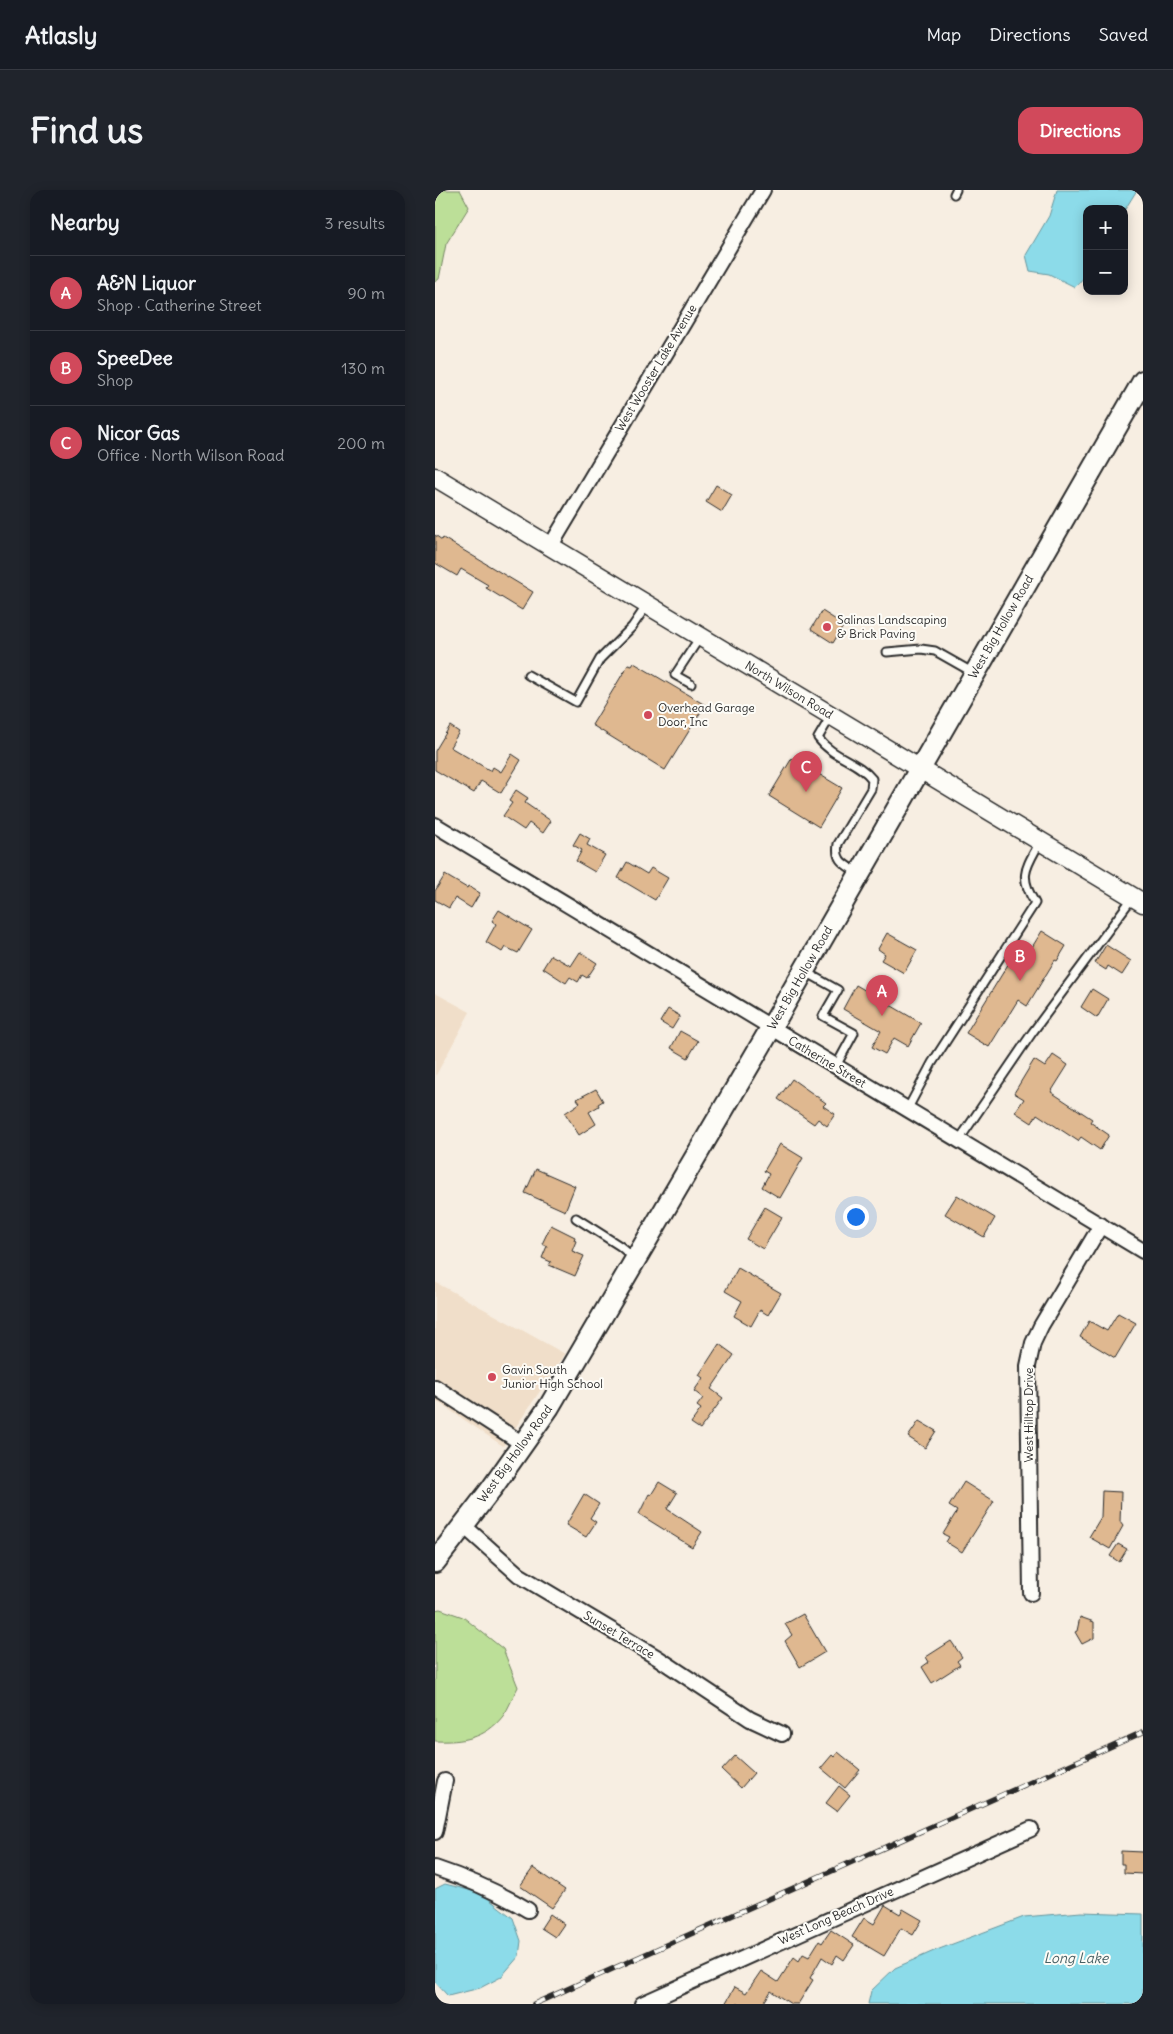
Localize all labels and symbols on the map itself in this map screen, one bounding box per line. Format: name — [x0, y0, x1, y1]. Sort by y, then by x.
street label: West Wooster Lake Avenue — [612, 301, 700, 434]
street label: West Big Hollow Road — [965, 572, 1036, 681]
place label: Salinas Landscaping & Brick Paving — [837, 612, 947, 641]
marker: Salinas Landscaping & Brick Paving — [821, 621, 833, 633]
street label: North Wilson Road — [742, 657, 836, 722]
place label: Overhead Garage Door, Inc — [658, 700, 755, 729]
marker: Overhead Garage Door, Inc — [642, 709, 654, 721]
pin: C — [790, 751, 822, 792]
street label: West Big Hollow Road — [764, 923, 835, 1032]
pin: B — [1004, 940, 1036, 981]
pin: A — [866, 975, 898, 1016]
street label: Catherine Street — [786, 1032, 869, 1091]
your location — [843, 1204, 869, 1230]
place label: Gavin South Junior High School — [502, 1362, 603, 1391]
street label: West Hilltop Drive — [1021, 1368, 1036, 1462]
marker: Gavin South Junior High School — [486, 1371, 498, 1383]
street label: West Big Hollow Road — [474, 1402, 555, 1506]
street label: Sunset Terrace — [581, 1607, 657, 1662]
street label: West Long Beach Drive — [776, 1883, 896, 1948]
water label: Long Lake — [1044, 1949, 1110, 1967]

